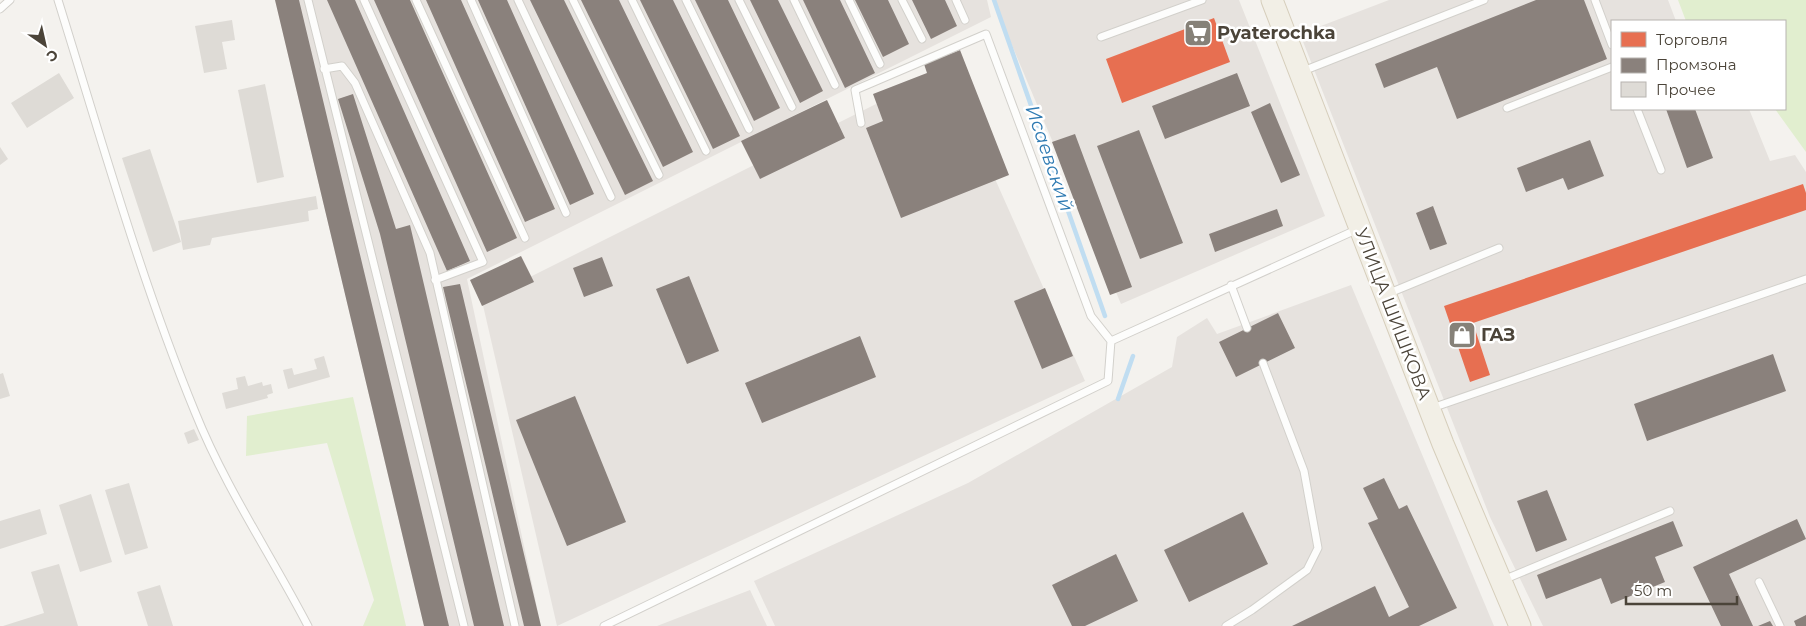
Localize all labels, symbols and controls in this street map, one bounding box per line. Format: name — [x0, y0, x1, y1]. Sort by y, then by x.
supermarket icon: Pyaterochka — [1183, 18, 1213, 48]
north arrow — [20, 20, 70, 70]
legend — [1611, 20, 1786, 110]
place label: Pyaterochka — [1217, 22, 1336, 44]
text: Торговля — [1656, 30, 1728, 49]
text: С — [43, 45, 62, 66]
text: Промзона — [1656, 55, 1736, 74]
text: Прочее — [1656, 80, 1716, 99]
water label: Исаевский — [1021, 102, 1078, 214]
street label: УЛИЦА ШИШКОВА — [1350, 225, 1436, 404]
shop icon: ГАЗ — [1447, 320, 1477, 350]
place label: ГАЗ — [1481, 324, 1515, 346]
scale bar — [1626, 574, 1737, 606]
text: 50 m — [1634, 581, 1672, 600]

